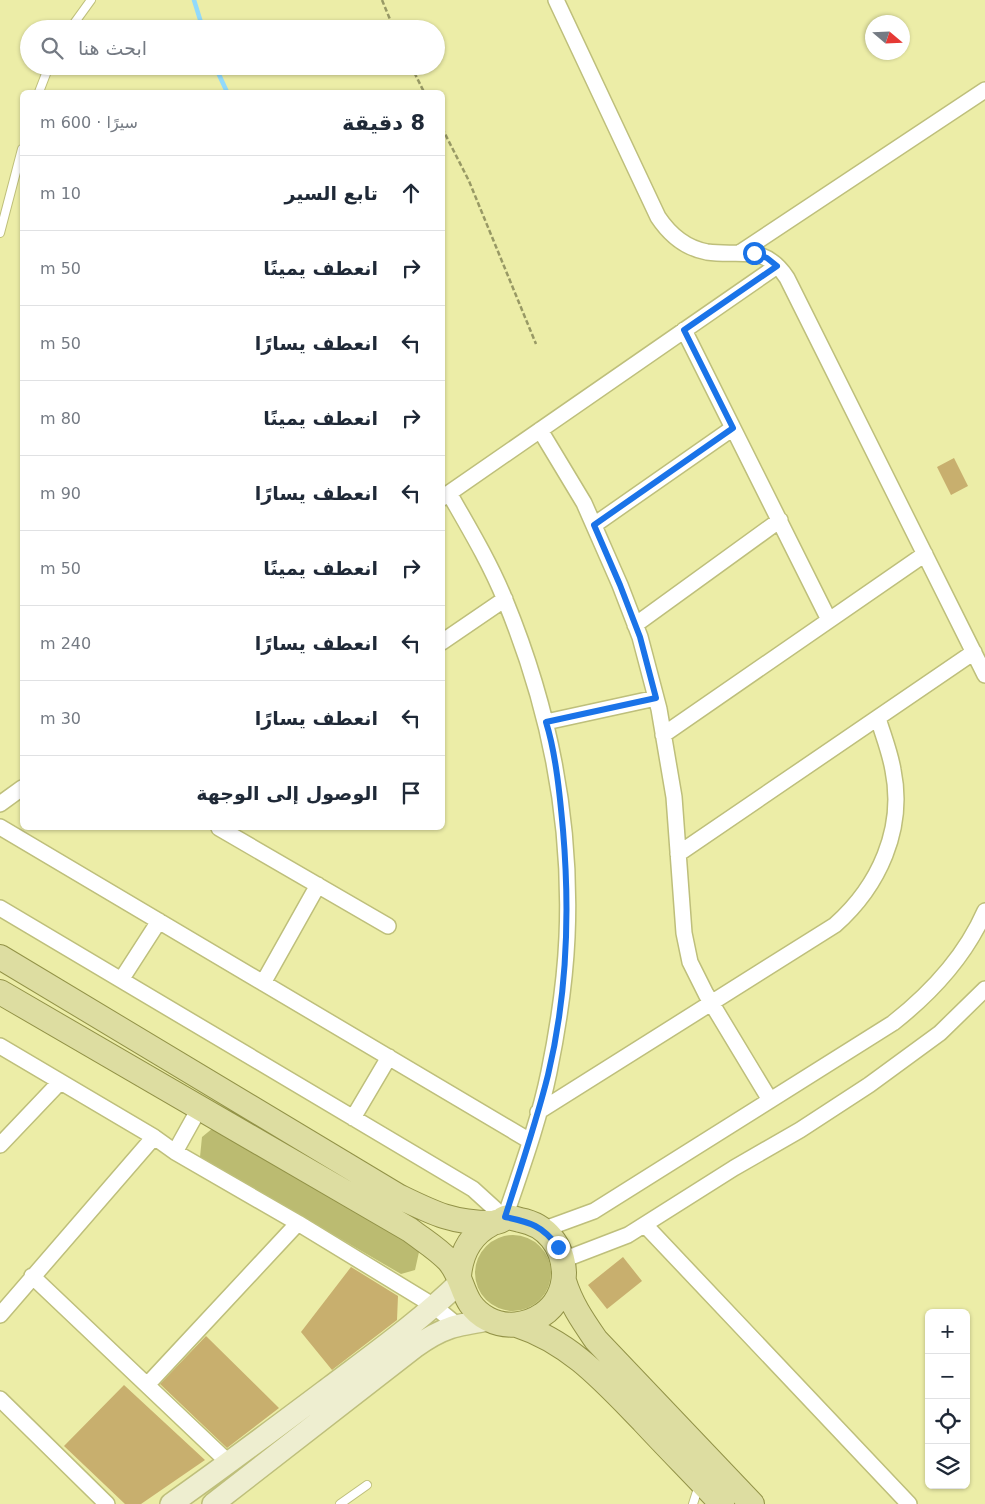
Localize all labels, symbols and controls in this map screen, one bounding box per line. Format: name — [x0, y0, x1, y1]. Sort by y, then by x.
north arrow — [865, 15, 910, 60]
search box — [20, 20, 445, 75]
icon: search — [38, 34, 66, 62]
text: ابحث هنا — [78, 37, 147, 59]
text: 8 دقيقة — [342, 111, 425, 135]
text: سيرًا · 600 m — [40, 113, 138, 132]
icon: ahead — [397, 179, 425, 207]
text: تابع السير — [284, 182, 378, 204]
text: 10 m — [40, 184, 81, 203]
route start — [743, 242, 766, 265]
icon: right — [397, 254, 425, 282]
text: انعطف يمينًا — [263, 257, 378, 279]
text: 50 m — [40, 259, 81, 278]
icon: left — [397, 329, 425, 357]
text: انعطف يسارًا — [255, 332, 378, 354]
text: 50 m — [40, 334, 81, 353]
icon: right — [397, 404, 425, 432]
text: انعطف يمينًا — [263, 407, 378, 429]
text: 80 m — [40, 409, 81, 428]
icon: left — [397, 479, 425, 507]
text: انعطف يسارًا — [255, 482, 378, 504]
text: 90 m — [40, 484, 81, 503]
icon: right — [397, 554, 425, 582]
text: انعطف يمينًا — [263, 557, 378, 579]
text: 50 m — [40, 559, 81, 578]
icon: left — [397, 629, 425, 657]
text: انعطف يسارًا — [255, 632, 378, 654]
text: 240 m — [40, 634, 91, 653]
icon: left — [397, 704, 425, 732]
text: انعطف يسارًا — [255, 707, 378, 729]
text: 30 m — [40, 709, 81, 728]
icon: arrive — [397, 779, 425, 807]
text: الوصول إلى الوجهة — [196, 782, 378, 804]
route end — [547, 1236, 570, 1259]
map controls — [925, 1309, 970, 1489]
button: + — [925, 1309, 970, 1354]
button: − — [925, 1354, 970, 1399]
button: locate — [925, 1399, 970, 1444]
button: layers — [925, 1444, 970, 1489]

